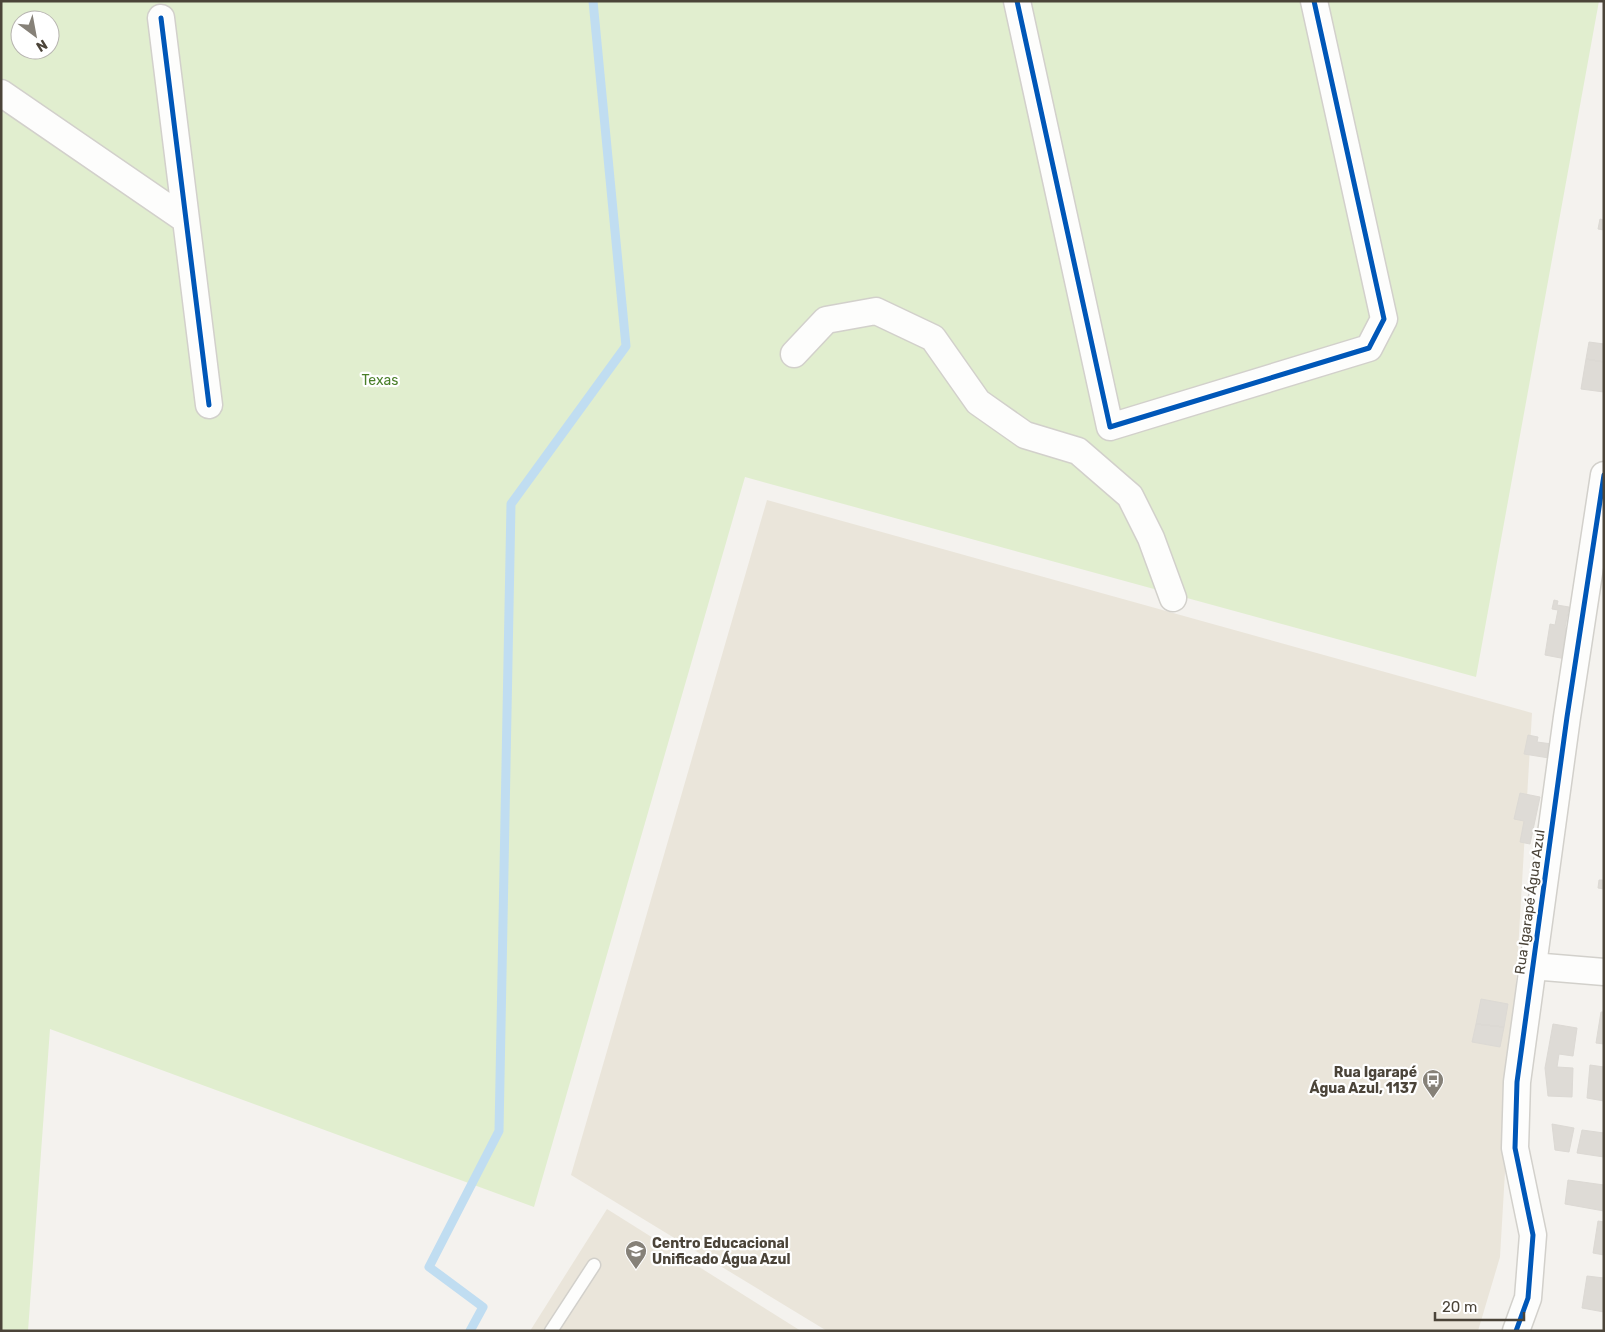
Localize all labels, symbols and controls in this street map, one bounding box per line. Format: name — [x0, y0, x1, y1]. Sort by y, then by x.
north arrow — [10, 10, 60, 60]
text: N — [33, 36, 50, 55]
park label: Texas — [362, 372, 398, 389]
street label: Rua Igarapé Água Azul — [1510, 828, 1549, 975]
place label: Rua Igarapé Água Azul, 1137 — [1310, 1064, 1417, 1097]
bus stop icon: Rua Igarapé Água Azul, 1137 — [1421, 1068, 1445, 1099]
place label: Centro Educacional Unificado Água Azul — [652, 1235, 791, 1268]
school or university icon: Centro Educacional Unificado Água Azul — [624, 1239, 648, 1270]
scale bar — [1435, 1290, 1524, 1322]
text: 20 m — [1442, 1298, 1477, 1316]

